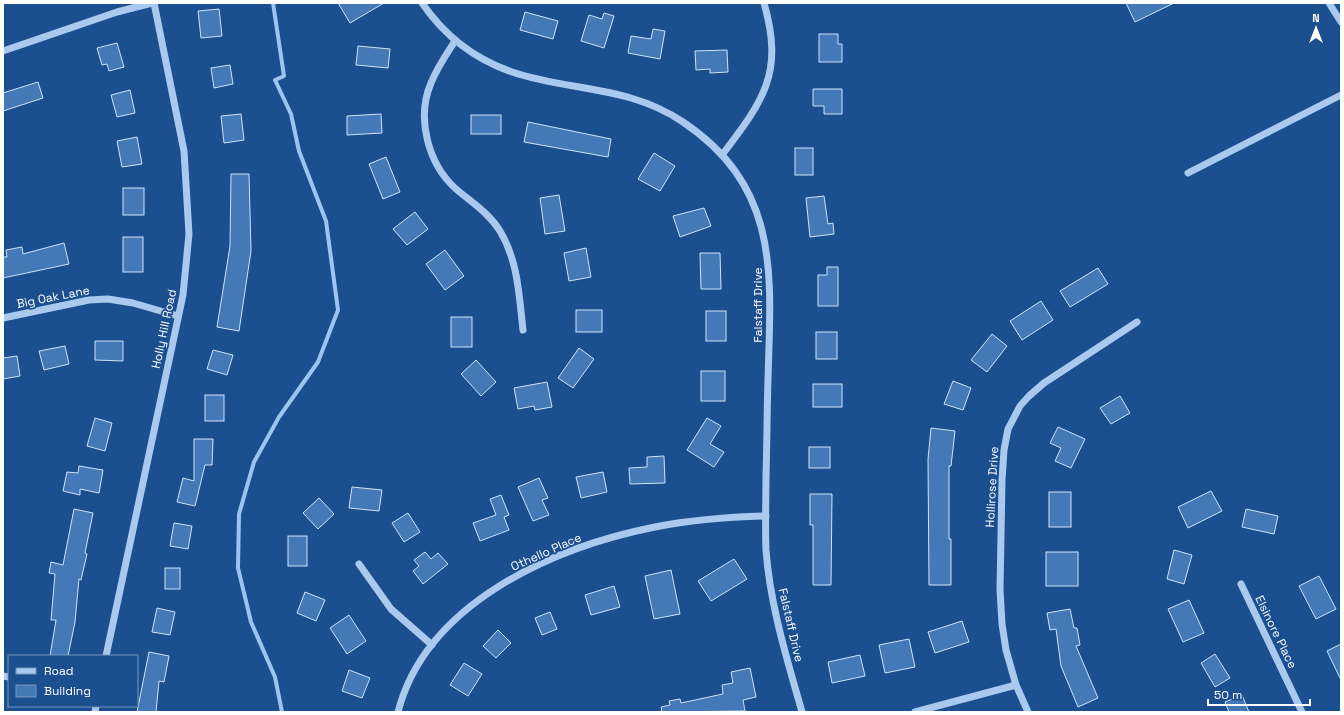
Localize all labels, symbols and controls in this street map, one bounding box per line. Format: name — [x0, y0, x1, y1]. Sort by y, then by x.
north arrow — [1296, 8, 1336, 48]
text: N — [1312, 11, 1320, 25]
street label: Falstaff Drive — [750, 267, 766, 343]
street label: Big Oak Lane — [15, 282, 91, 312]
street label: Holly Hill Road — [148, 288, 180, 370]
street label: Hollirose Drive — [982, 446, 1002, 528]
street label: Othello Place — [508, 529, 584, 575]
street label: Falstaff Drive — [775, 586, 807, 664]
street label: Elsinore Place — [1251, 593, 1301, 671]
legend — [8, 655, 138, 707]
text: Road — [44, 663, 73, 679]
scale bar — [1208, 681, 1310, 707]
text: Building — [44, 683, 91, 699]
text: 50 m — [1214, 687, 1242, 703]

